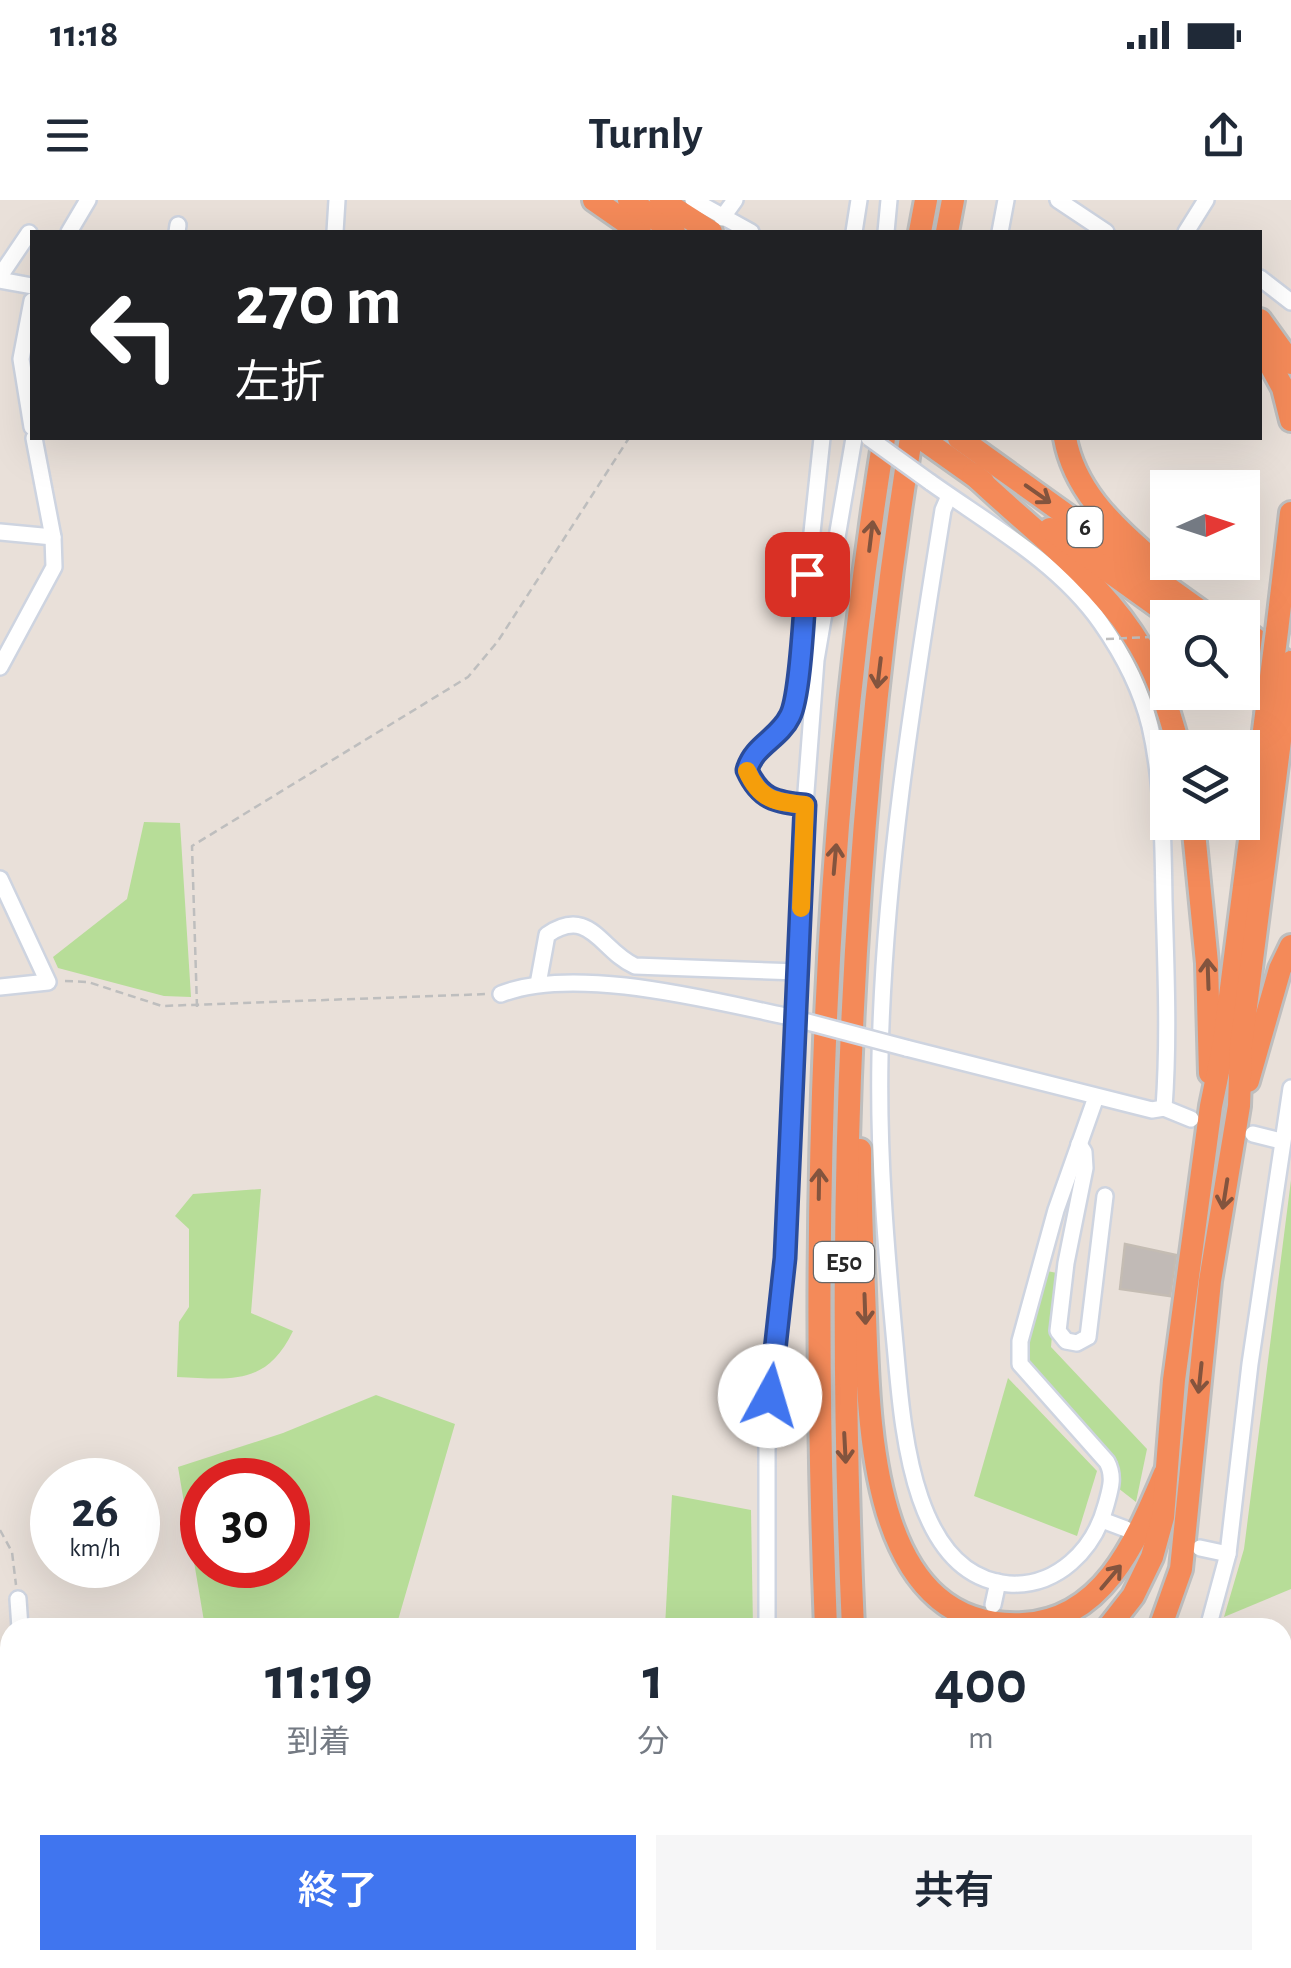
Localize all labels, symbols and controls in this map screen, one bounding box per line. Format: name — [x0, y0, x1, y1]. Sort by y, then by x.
text: 11:18 — [50, 16, 118, 54]
icon: menu — [40, 108, 95, 163]
icon: share — [1196, 108, 1251, 163]
text: Turnly — [588, 112, 703, 157]
text: 270 m — [235, 267, 402, 337]
icon: left — [70, 270, 200, 400]
text: 左折 — [235, 361, 325, 406]
north arrow — [1150, 470, 1260, 580]
map controls — [1150, 470, 1260, 840]
one-way arrow — [1024, 483, 1052, 504]
road number: 6 — [1068, 507, 1102, 547]
one-way arrow — [862, 521, 880, 553]
pin — [765, 532, 850, 617]
icon: arrive — [780, 547, 835, 602]
button: search — [1150, 600, 1260, 710]
one-way arrow — [869, 656, 887, 688]
button: layers — [1150, 730, 1260, 840]
one-way arrow — [826, 844, 845, 876]
one-way arrow — [1198, 958, 1217, 990]
one-way arrow — [810, 1168, 829, 1200]
one-way arrow — [1215, 1177, 1234, 1209]
road number: E50 — [814, 1242, 874, 1282]
one-way arrow — [855, 1292, 874, 1324]
position arrow — [718, 1344, 822, 1448]
one-way arrow — [1190, 1361, 1209, 1394]
one-way arrow — [836, 1432, 855, 1464]
speed limit sign: 30 — [180, 1458, 310, 1588]
text: 26 — [71, 1486, 119, 1536]
text: km/h — [69, 1536, 121, 1561]
one-way arrow — [1099, 1564, 1121, 1590]
text: 11:19 — [265, 1650, 372, 1710]
text: 1 — [643, 1650, 664, 1710]
text: 400 — [934, 1654, 1027, 1714]
text: m — [968, 1722, 994, 1754]
text: 到着 — [287, 1726, 351, 1758]
text: 分 — [637, 1726, 669, 1758]
button: 終了 — [40, 1835, 636, 1950]
button: 共有 — [656, 1835, 1252, 1950]

